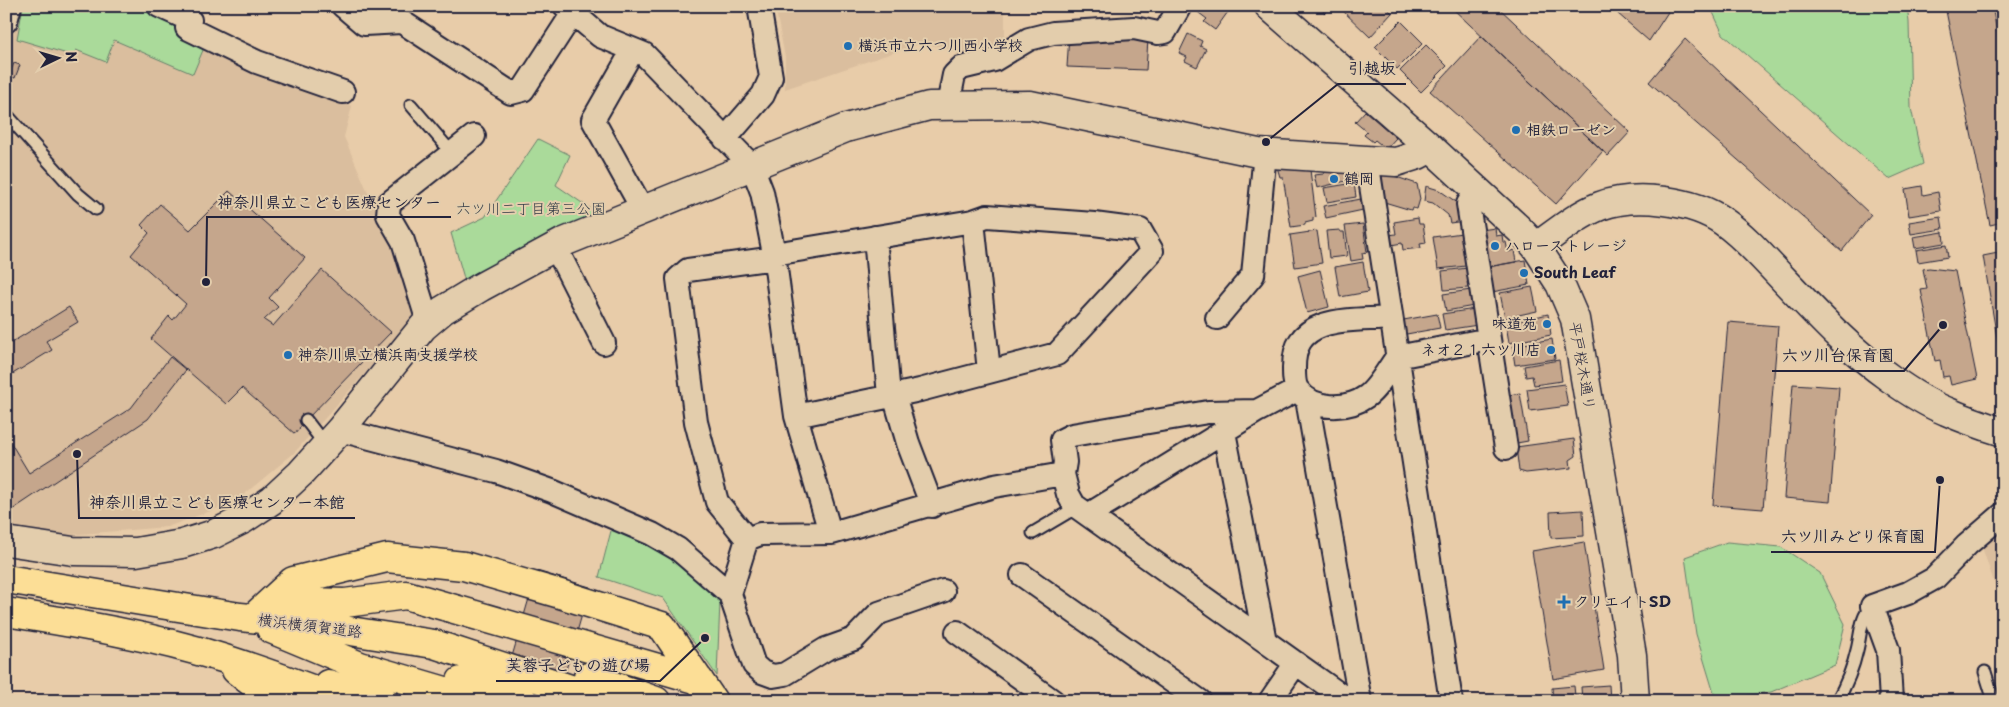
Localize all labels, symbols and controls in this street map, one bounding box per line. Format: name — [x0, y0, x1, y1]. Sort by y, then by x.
north arrow — [32, 32, 82, 82]
place label: 横浜市立六つ川西小学校 — [858, 33, 1023, 56]
marker: 横浜市立六つ川西小学校 — [842, 40, 854, 52]
text: N — [61, 50, 82, 63]
callout: 引越坂 — [1338, 53, 1406, 84]
text: 引越坂 — [1348, 55, 1396, 79]
place label: 相鉄ローゼン — [1526, 117, 1616, 140]
marker: 相鉄ローゼン — [1510, 124, 1522, 136]
place label: 鶴岡 — [1344, 166, 1374, 189]
marker: 鶴岡 — [1328, 173, 1340, 185]
callout: 神奈川県立こども医療センター — [207, 186, 451, 217]
text: 神奈川県立こども医療センター — [217, 189, 441, 213]
park label: 六ツ川二丁目第三公園 — [456, 196, 606, 219]
place label: ハローストレージ — [1505, 233, 1626, 256]
marker: ハローストレージ — [1489, 240, 1501, 252]
place label: South Leaf — [1534, 260, 1617, 283]
marker: South Leaf — [1518, 267, 1530, 279]
place label: 味道苑 — [1492, 311, 1537, 334]
marker: 味道苑 — [1541, 318, 1553, 330]
street label: 平戸桜木通り — [1564, 319, 1603, 412]
place label: ネオ２１六ツ川店 — [1421, 337, 1541, 360]
callout: 六ツ川台保育園 — [1772, 340, 1904, 371]
place label: 神奈川県立横浜南支援学校 — [298, 342, 478, 365]
text: 六ツ川台保育園 — [1782, 342, 1894, 366]
marker: ネオ２１六ツ川店 — [1545, 344, 1557, 356]
marker: 神奈川県立横浜南支援学校 — [282, 349, 294, 361]
callout: 神奈川県立こども医療センター本館 — [79, 487, 355, 518]
text: 神奈川県立こども医療センター本館 — [89, 489, 345, 513]
callout: 六ツ川みどり保育園 — [1771, 521, 1935, 552]
text: 六ツ川みどり保育園 — [1781, 523, 1925, 547]
place label: クリエイトSD — [1574, 589, 1671, 612]
marker: クリエイトSD — [1558, 596, 1570, 608]
street label: 横浜横須賀道路 — [257, 607, 364, 642]
callout: 芙蓉子どもの遊び場 — [496, 650, 660, 681]
text: 芙蓉子どもの遊び場 — [506, 652, 650, 676]

